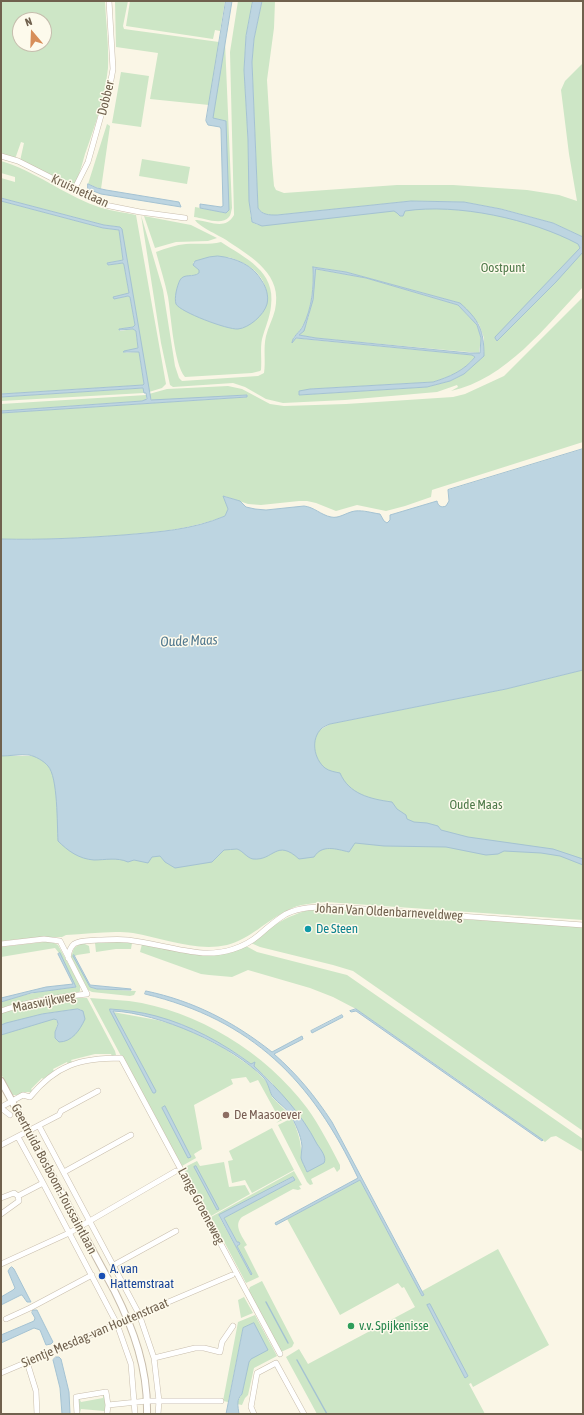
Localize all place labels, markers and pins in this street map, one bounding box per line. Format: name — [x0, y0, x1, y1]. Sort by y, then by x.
place label: De Steen — [316, 921, 358, 937]
marker: De Steen — [303, 924, 313, 934]
place label: De Maasoever — [234, 1107, 301, 1123]
marker: De Maasoever — [221, 1110, 231, 1120]
place label: A. van Hattemstraat — [110, 1261, 174, 1292]
marker: A. van Hattemstraat — [97, 1271, 107, 1281]
place label: v.v. Spijkenisse — [359, 1318, 429, 1334]
marker: v.v. Spijkenisse — [346, 1321, 356, 1331]

